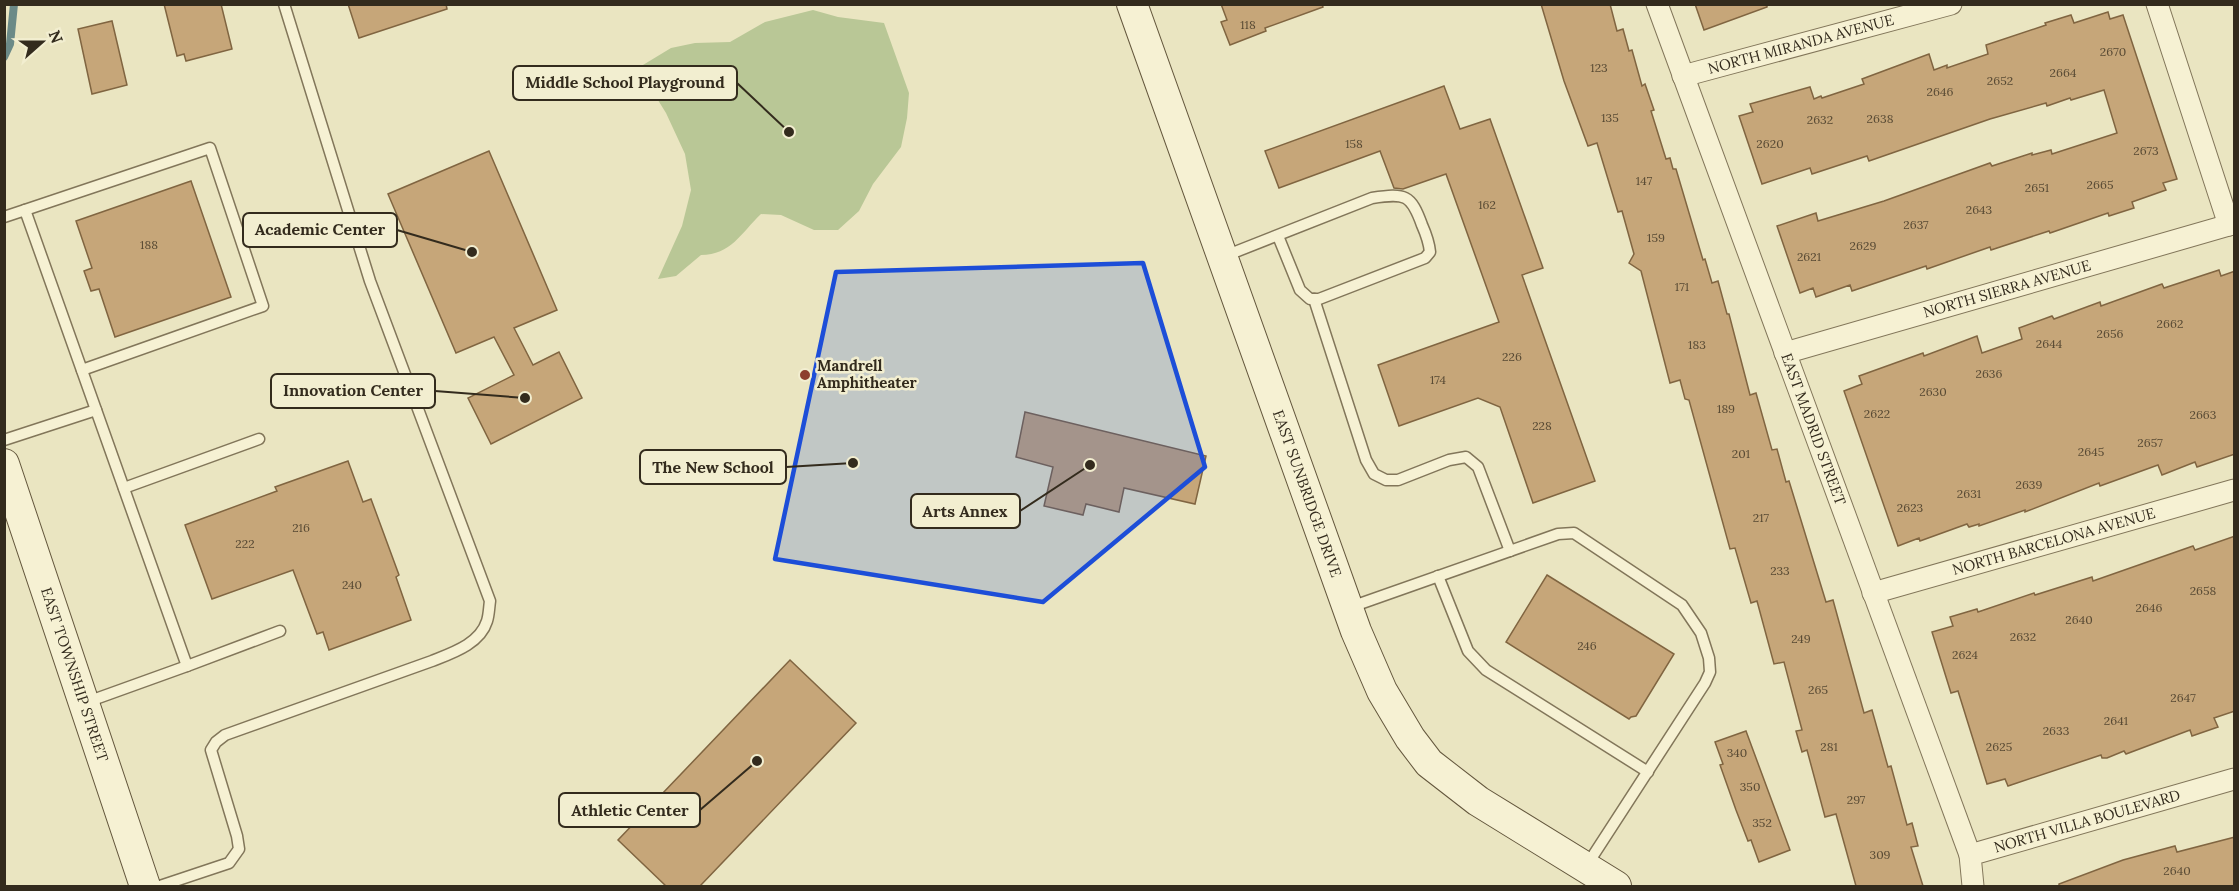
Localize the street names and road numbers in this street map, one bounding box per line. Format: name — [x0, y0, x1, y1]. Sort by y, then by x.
street label: NORTH MIRANDA AVENUE — [1706, 10, 1896, 78]
street label: NORTH SIERRA AVENUE — [1921, 255, 2093, 322]
street label: EAST MADRID STREET — [1777, 350, 1851, 508]
street label: EAST SUNBRIDGE DRIVE — [1269, 407, 1346, 580]
street label: NORTH BARCELONA AVENUE — [1950, 503, 2157, 579]
street label: EAST TOWNSHIP STREET — [37, 585, 113, 764]
street label: NORTH VILLA BOULEVARD — [1991, 785, 2182, 857]

